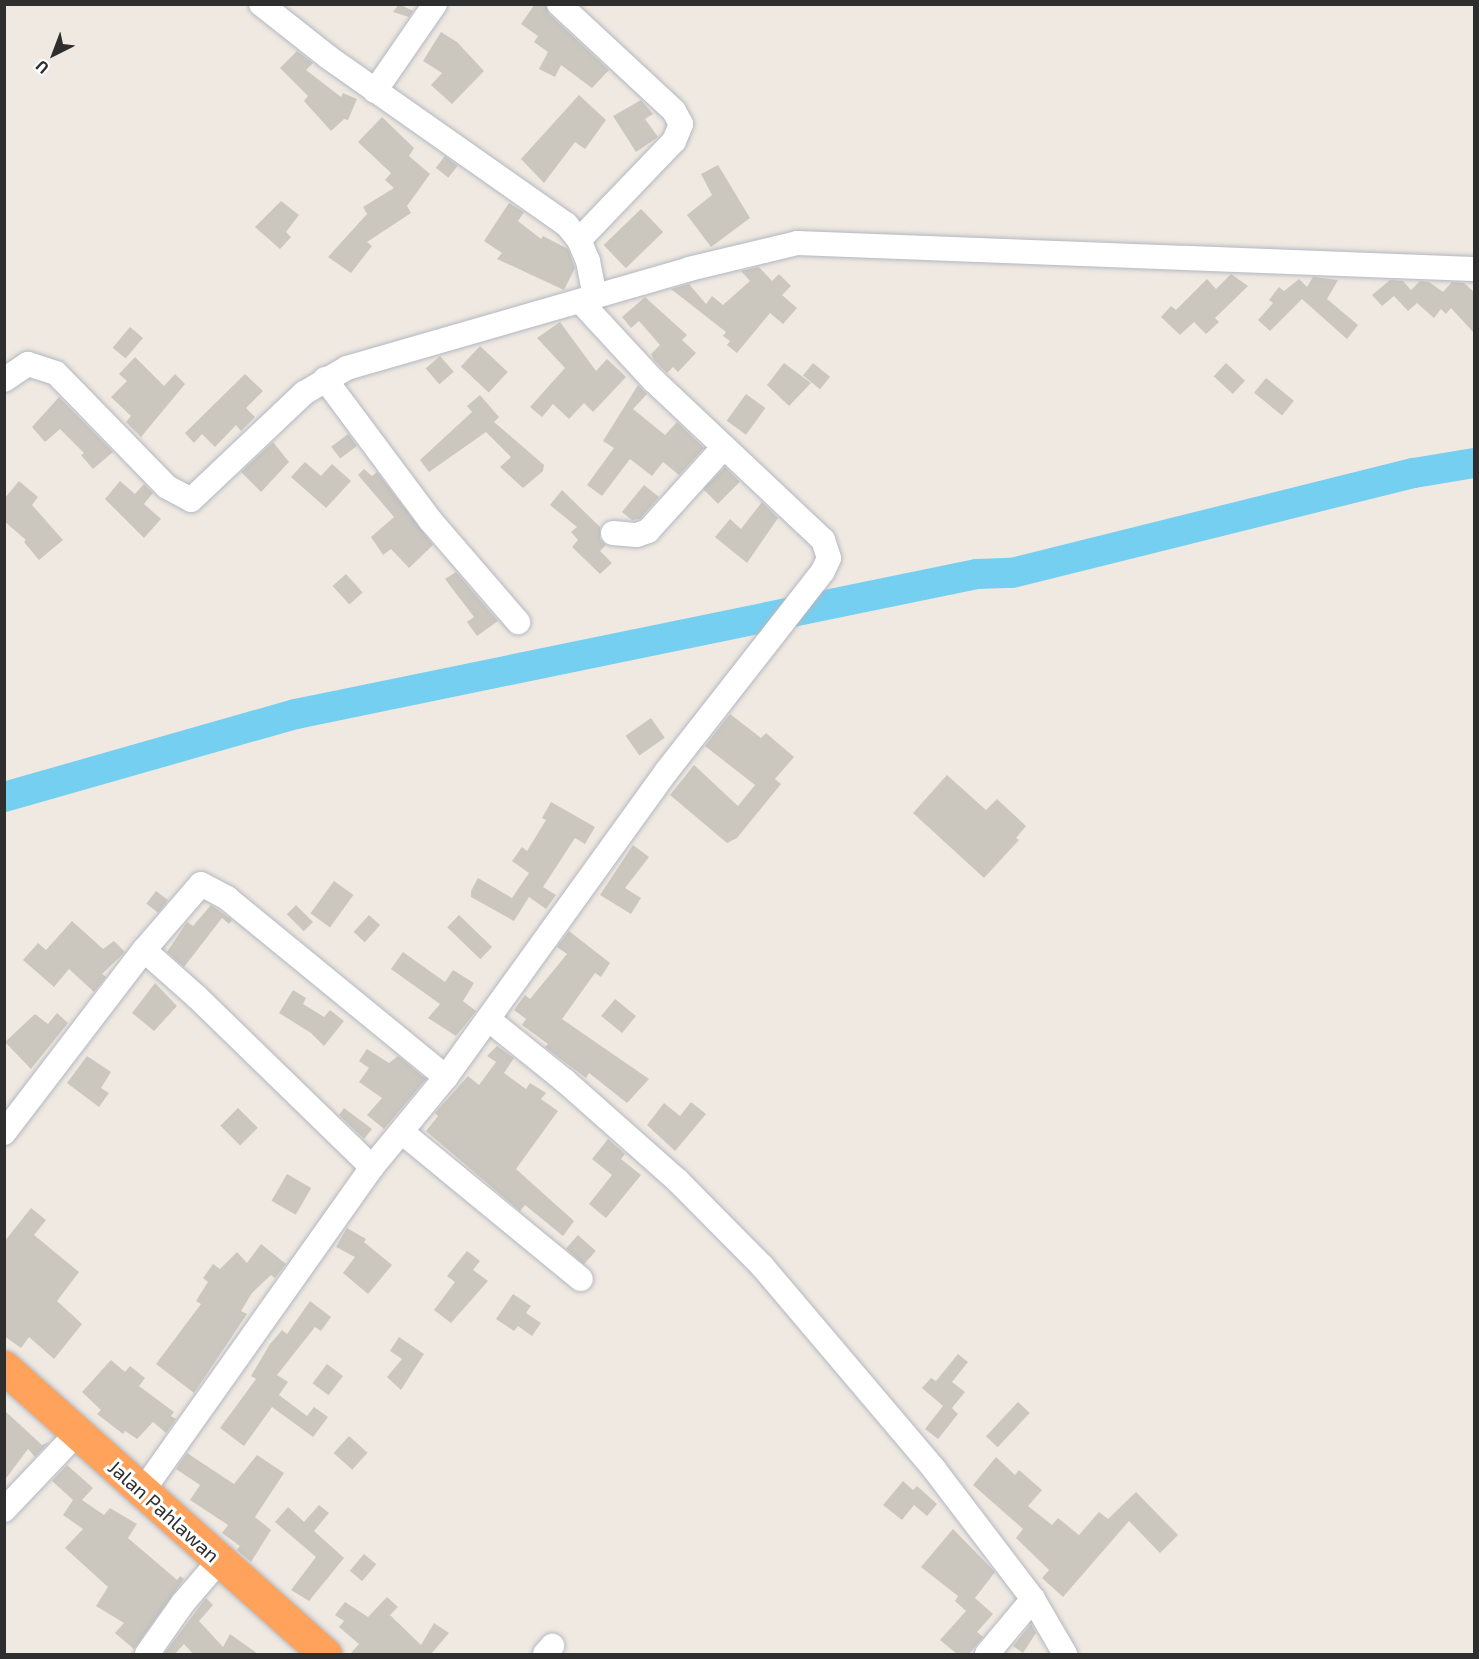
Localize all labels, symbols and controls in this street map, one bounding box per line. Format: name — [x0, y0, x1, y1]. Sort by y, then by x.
north arrow — [24, 24, 84, 84]
text: U — [31, 57, 52, 78]
street label: Jalan Pahlawan — [104, 1455, 224, 1567]

